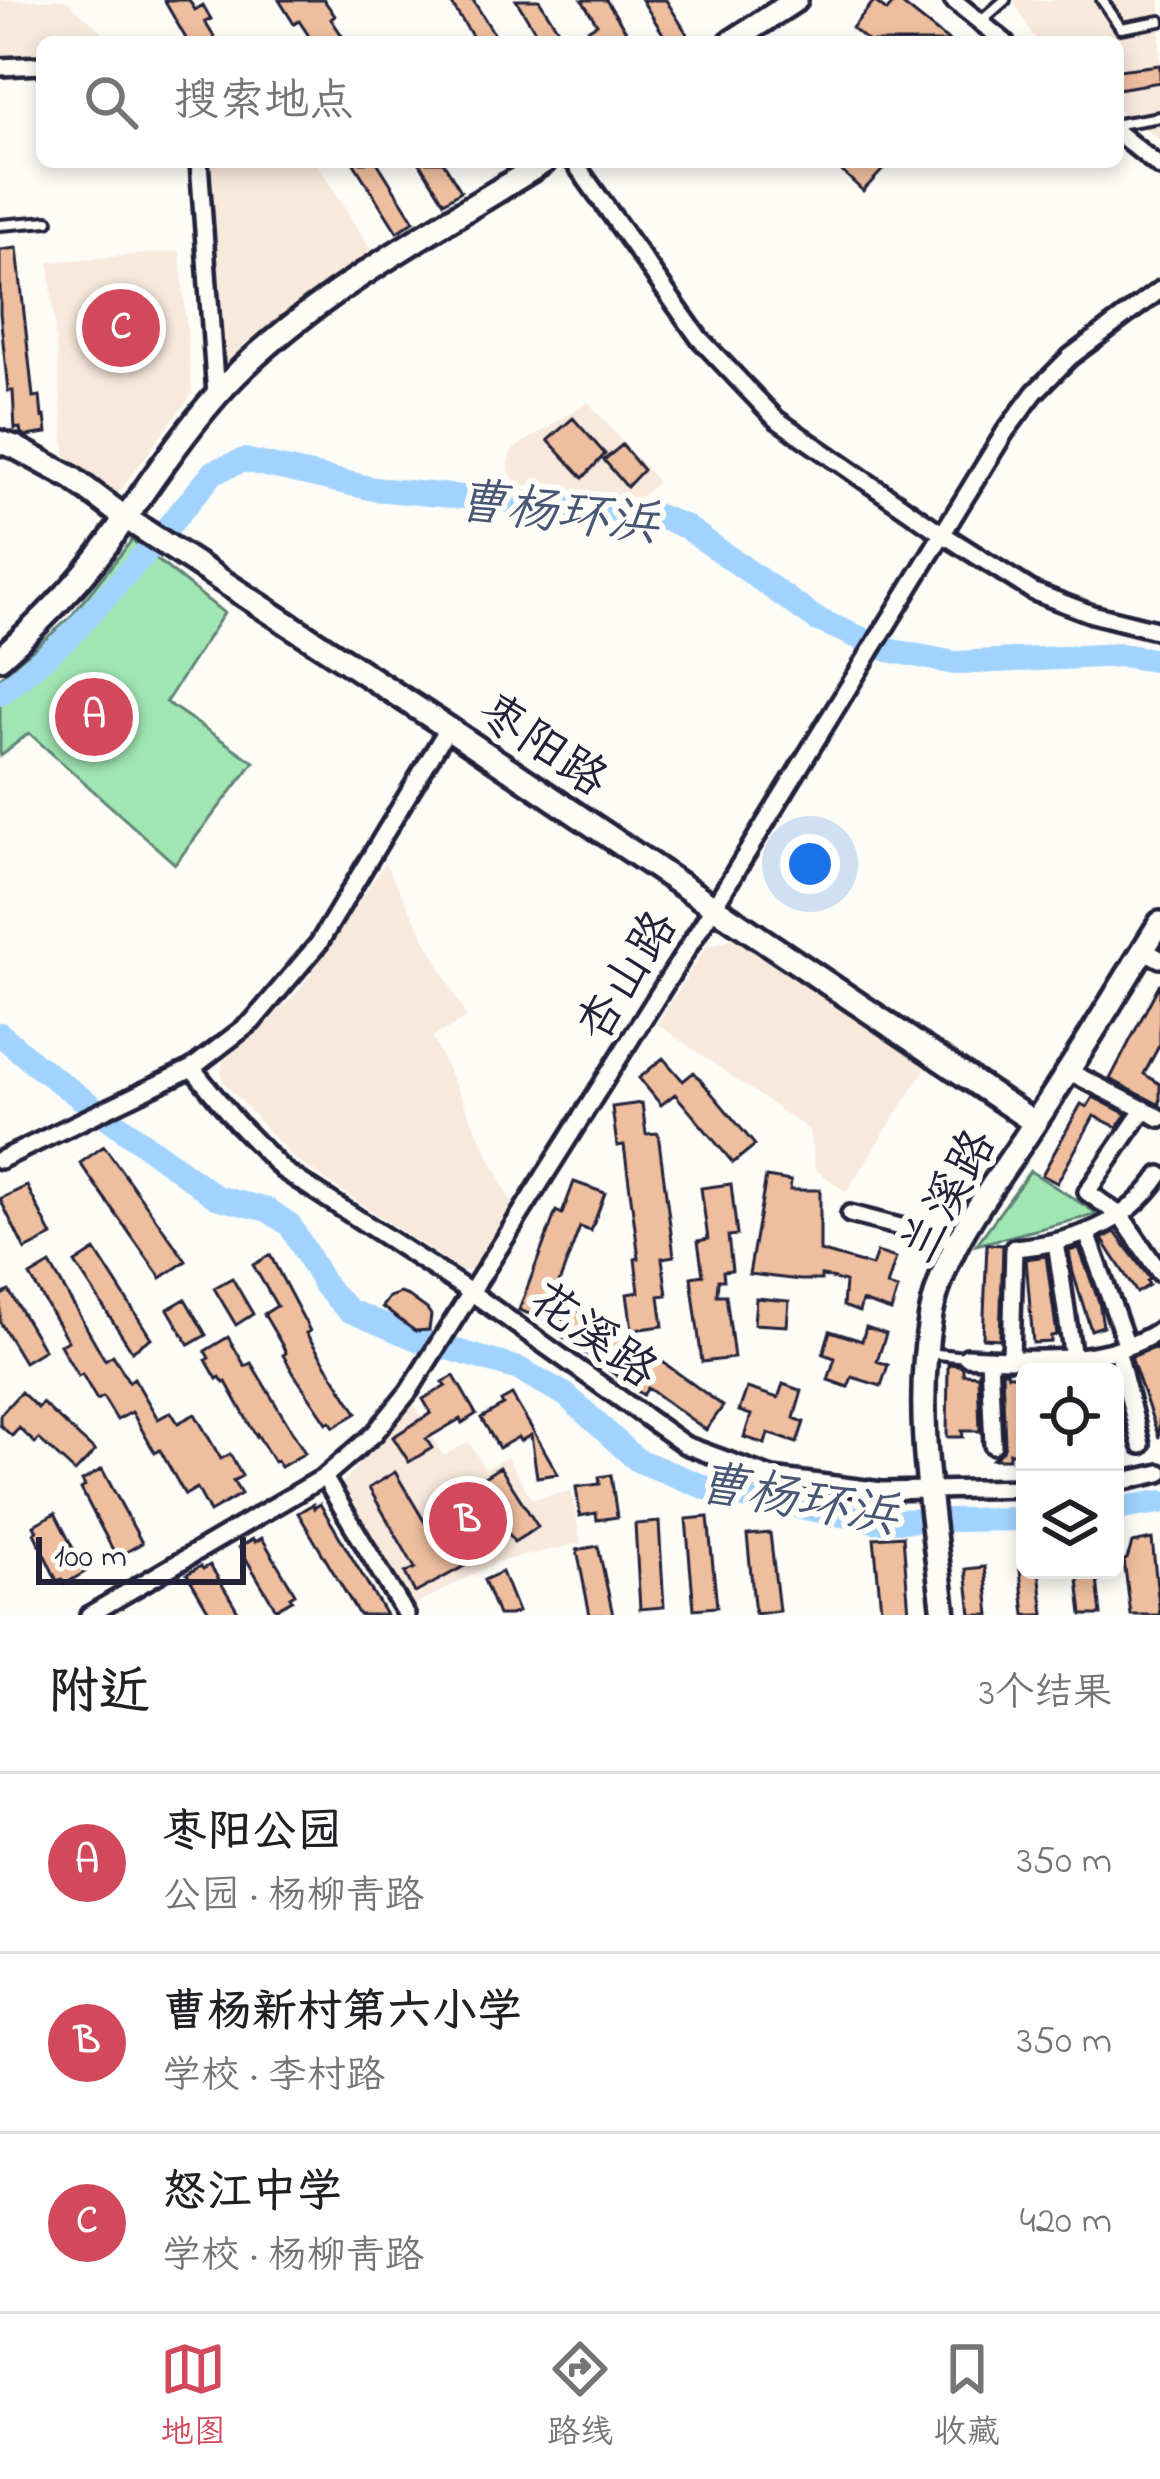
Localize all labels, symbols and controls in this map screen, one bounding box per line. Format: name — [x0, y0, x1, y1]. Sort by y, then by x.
search box — [36, 36, 1124, 168]
icon: search — [78, 69, 144, 135]
text: 搜索地点 — [174, 70, 354, 136]
pin: C — [82, 283, 160, 373]
water label: 曹杨环浜 — [452, 466, 665, 565]
pin: A — [55, 672, 133, 762]
street label: 枣阳路 — [462, 678, 620, 816]
your location — [780, 834, 840, 894]
street label: 杏山路 — [561, 898, 697, 1057]
street label: 兰溪路 — [885, 1117, 1016, 1277]
street label: 花溪路 — [513, 1266, 671, 1408]
map controls — [1016, 1363, 1124, 1579]
button: locate — [1016, 1363, 1124, 1471]
water label: 曹杨环浜 — [690, 1448, 906, 1557]
button: layers — [1016, 1471, 1124, 1579]
pin: B — [429, 1476, 507, 1566]
scale bar — [36, 1531, 246, 1584]
text: 100 m — [54, 1534, 127, 1582]
text: 附近 — [48, 1657, 150, 1732]
text: 3个结果 — [979, 1666, 1112, 1723]
text: 枣阳公园 — [162, 1801, 342, 1867]
text: A — [75, 1834, 99, 1891]
text: 350 m — [1017, 1834, 1112, 1891]
text: 公园 · 杨柳青路 — [162, 1869, 424, 1926]
text: 曹杨新村第六小学 — [162, 1981, 522, 2047]
text: B — [74, 2014, 100, 2071]
text: 350 m — [1017, 2014, 1112, 2071]
text: 学校 · 李村路 — [162, 2049, 385, 2106]
text: 怒江中学 — [162, 2161, 342, 2227]
text: C — [76, 2194, 98, 2251]
text: 420 m — [1020, 2194, 1112, 2251]
text: 学校 · 杨柳青路 — [162, 2229, 424, 2286]
tab: 地图 — [160, 2336, 226, 2458]
tab: 路线 — [547, 2336, 613, 2458]
tab: 收藏 — [934, 2336, 1000, 2458]

